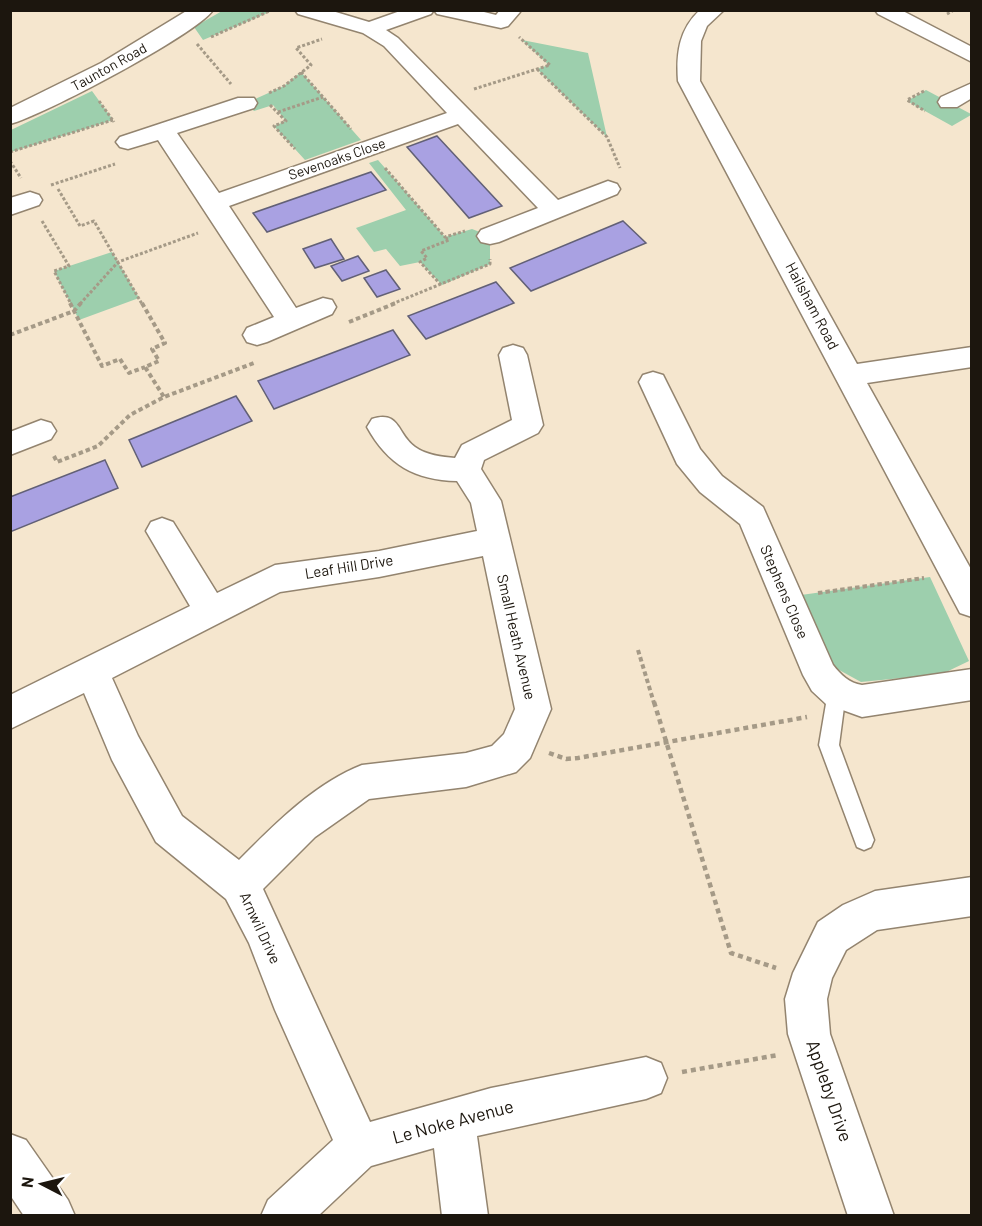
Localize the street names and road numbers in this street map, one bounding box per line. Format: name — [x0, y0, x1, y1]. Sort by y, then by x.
street label: Taunton Road — [68, 39, 150, 94]
street label: Sevenoaks Close — [286, 134, 388, 183]
street label: Hailsham Road — [782, 259, 843, 352]
street label: Stephens Close — [757, 542, 813, 641]
street label: Leaf Hill Drive — [303, 550, 394, 582]
street label: Small Heath Avenue — [494, 572, 540, 701]
street label: Arnwil Drive — [236, 889, 285, 966]
street label: Appleby Drive — [802, 1037, 858, 1144]
street label: Le Noke Avenue — [390, 1094, 516, 1148]

